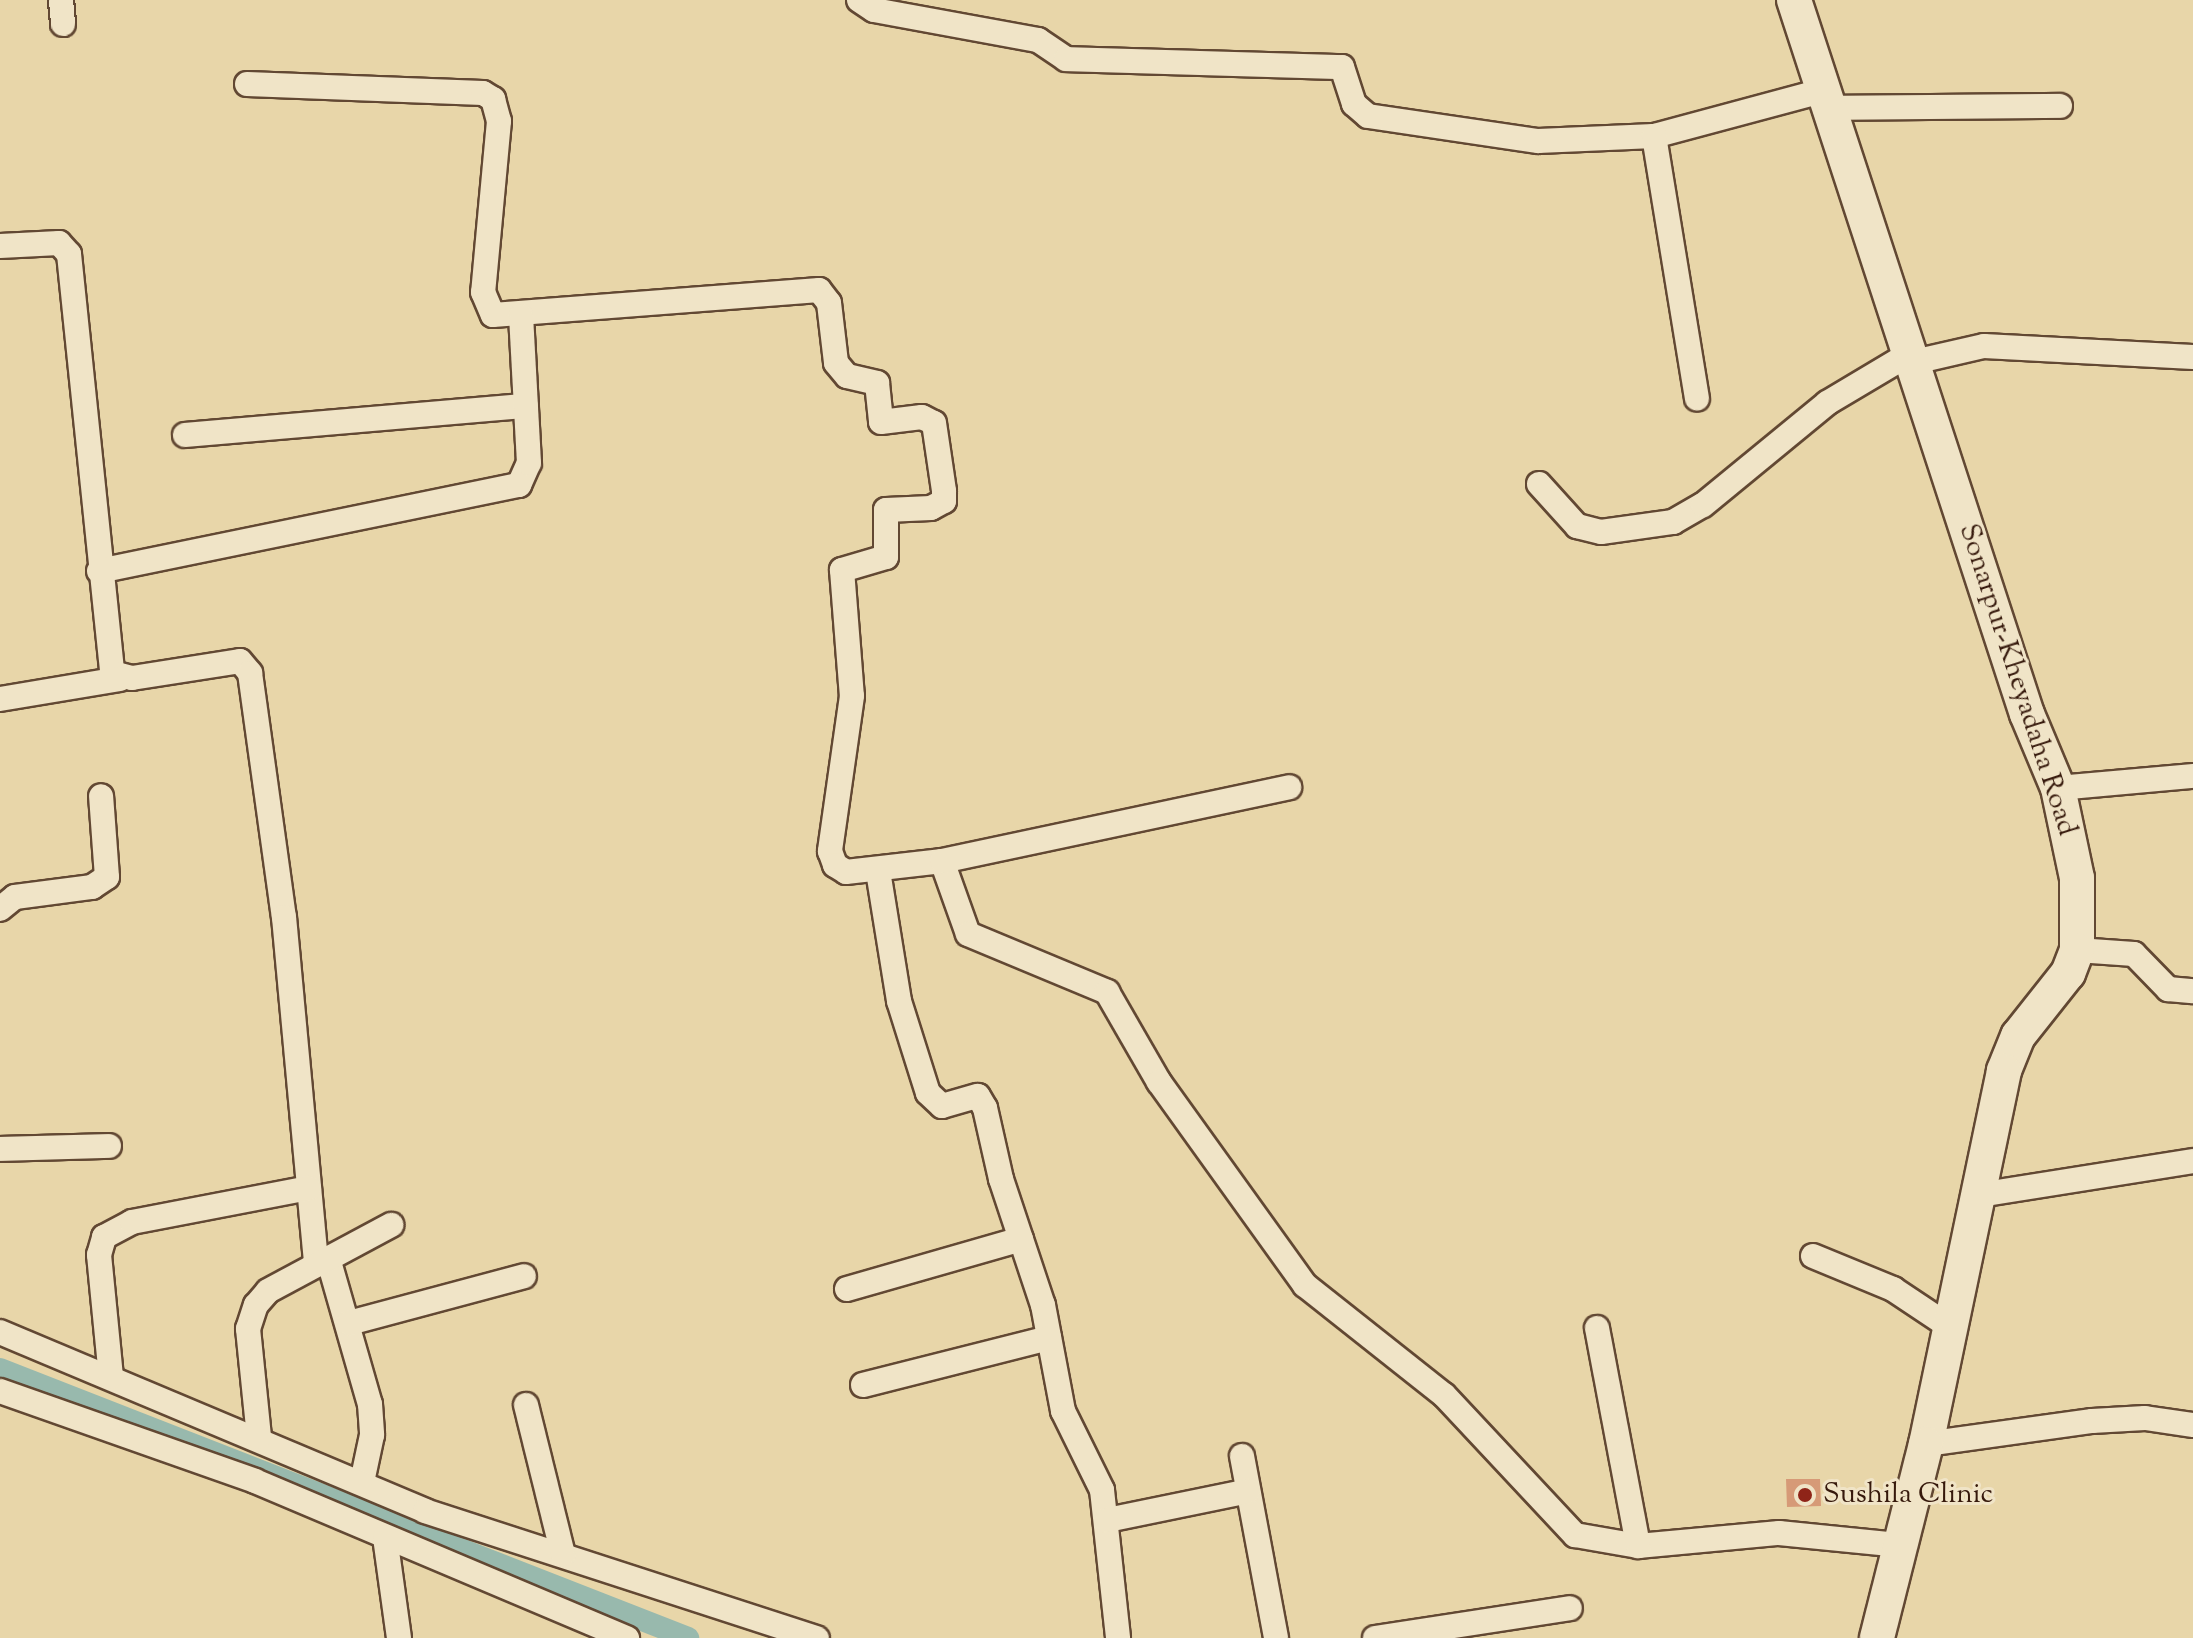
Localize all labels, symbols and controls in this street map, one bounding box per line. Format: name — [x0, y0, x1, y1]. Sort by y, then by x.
street label: Sonarpur-Kheyadaha Road — [1951, 520, 2083, 840]
place label: Sushila Clinic — [1823, 1478, 1993, 1512]
marker: Sushila Clinic — [1794, 1484, 1816, 1506]

